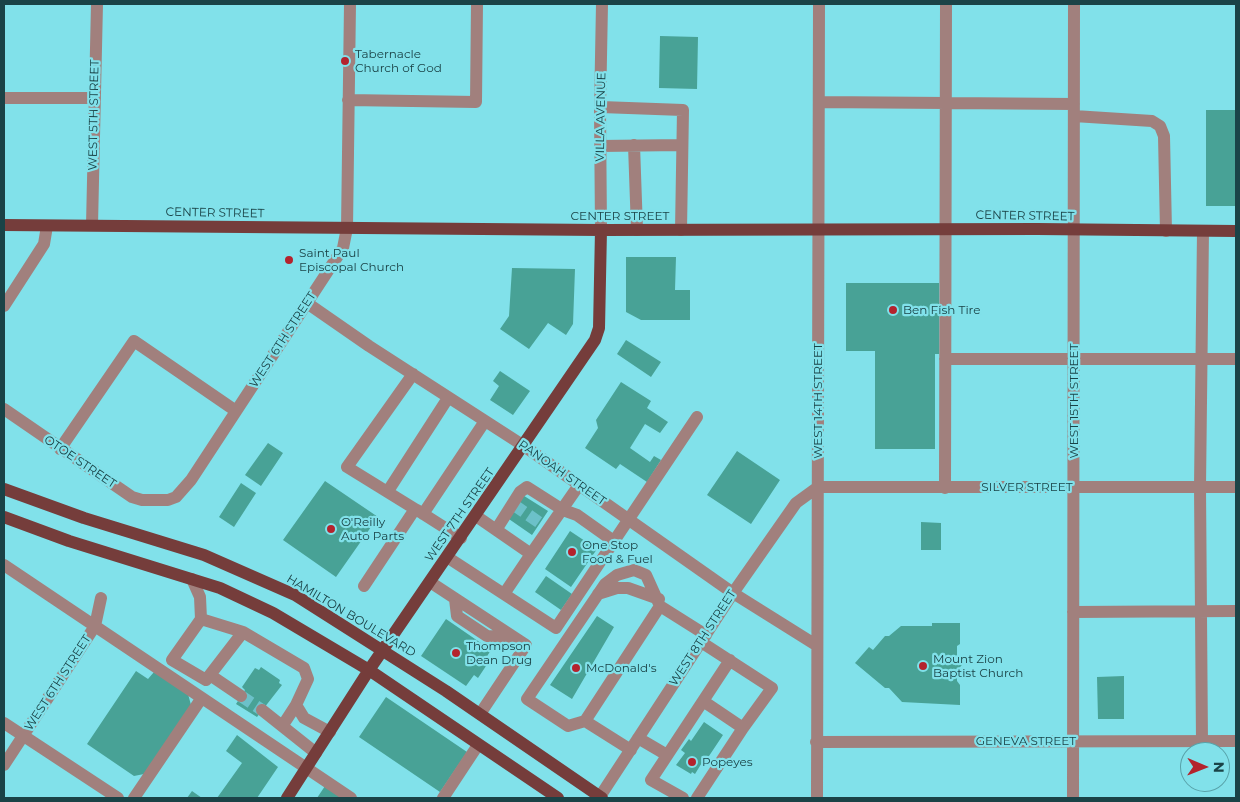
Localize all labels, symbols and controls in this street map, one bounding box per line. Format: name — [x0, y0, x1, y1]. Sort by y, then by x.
place label: Tabernacle Church of God — [355, 47, 442, 75]
marker: Tabernacle Church of God — [339, 55, 351, 67]
street label: WEST 5TH STREET — [86, 60, 102, 170]
street label: VILLA AVENUE — [593, 72, 609, 162]
street label: CENTER STREET — [165, 205, 265, 221]
street label: CENTER STREET — [975, 208, 1075, 224]
street label: CENTER STREET — [571, 209, 669, 223]
place label: Saint Paul Episcopal Church — [299, 246, 404, 274]
marker: Saint Paul Episcopal Church — [283, 254, 295, 266]
street label: WEST 6TH STREET — [247, 289, 319, 391]
place label: Ben Fish Tire — [903, 303, 981, 317]
marker: Ben Fish Tire — [887, 304, 899, 316]
street label: WEST 14TH STREET — [811, 343, 825, 459]
street label: WEST 15TH STREET — [1067, 343, 1081, 459]
street label: OTOE STREET — [41, 433, 119, 491]
street label: PANOAH STREET — [515, 437, 609, 509]
street label: WEST 7TH STREET — [422, 465, 498, 565]
street label: SILVER STREET — [981, 480, 1073, 494]
place label: O'Reilly Auto Parts — [341, 515, 404, 543]
marker: O'Reilly Auto Parts — [325, 523, 337, 535]
place label: One Stop Food & Fuel — [582, 538, 653, 566]
marker: One Stop Food & Fuel — [566, 546, 578, 558]
street label: HAMILTON BOULEVARD — [284, 572, 418, 660]
street label: WEST 8TH STREET — [667, 587, 739, 689]
street label: WEST 6TH STREET — [22, 632, 94, 734]
place label: Thompson Dean Drug — [466, 639, 532, 667]
marker: Thompson Dean Drug — [450, 647, 462, 659]
place label: Mount Zion Baptist Church — [933, 652, 1023, 680]
marker: Mount Zion Baptist Church — [917, 660, 929, 672]
place label: McDonald's — [586, 661, 656, 675]
marker: McDonald's — [570, 662, 582, 674]
street label: GENEVA STREET — [976, 734, 1076, 748]
north arrow — [1180, 742, 1230, 792]
place label: Popeyes — [702, 755, 753, 769]
marker: Popeyes — [686, 756, 698, 768]
text: N — [1210, 761, 1228, 773]

